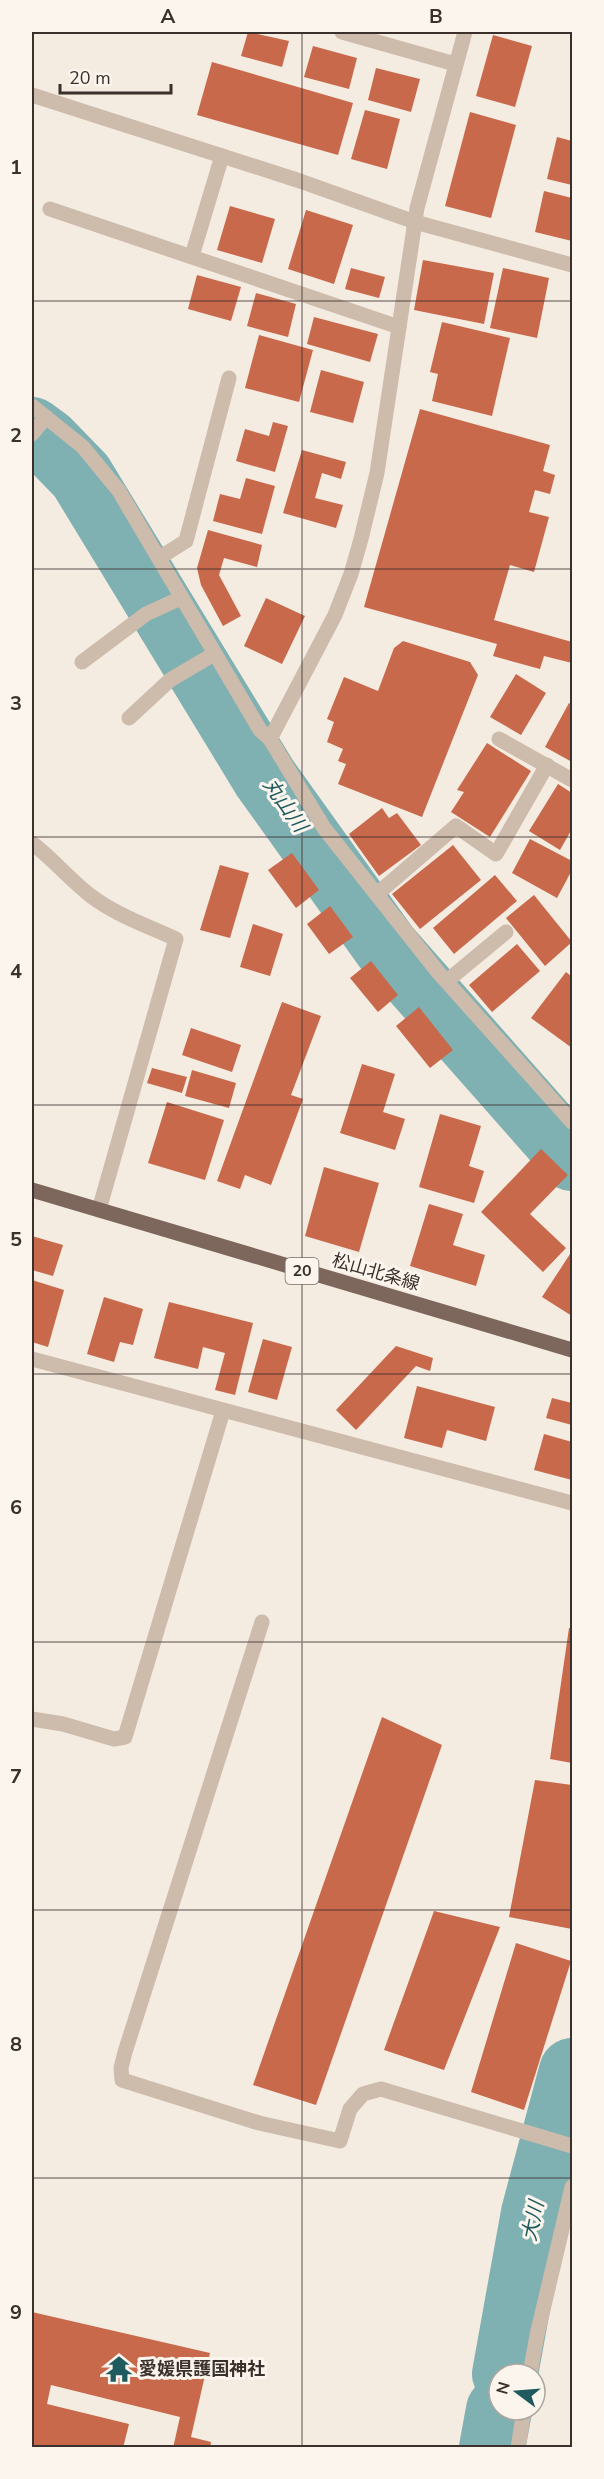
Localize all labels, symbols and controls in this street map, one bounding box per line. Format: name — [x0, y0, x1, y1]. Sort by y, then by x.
text: A — [161, 3, 176, 30]
text: B — [429, 3, 443, 30]
scale bar — [60, 57, 171, 95]
text: 20 m — [69, 66, 111, 90]
text: 1 — [10, 154, 22, 181]
text: 2 — [10, 422, 22, 449]
text: 3 — [10, 690, 22, 717]
water label: 丸山川 — [257, 773, 314, 839]
text: 4 — [10, 958, 22, 985]
text: 5 — [10, 1226, 22, 1253]
street label: 松山北条線 — [329, 1248, 423, 1296]
road number: 20 — [286, 1258, 318, 1284]
text: 6 — [10, 1494, 22, 1521]
text: 7 — [10, 1763, 22, 1790]
text: 8 — [10, 2031, 22, 2058]
water label: 大川 — [516, 2197, 551, 2243]
text: 9 — [10, 2299, 22, 2326]
temple icon: 愛媛県護国神社 — [104, 2354, 134, 2384]
place label: 愛媛県護国神社 — [139, 2357, 265, 2381]
north arrow — [487, 2362, 547, 2422]
text: N — [491, 2379, 516, 2397]

